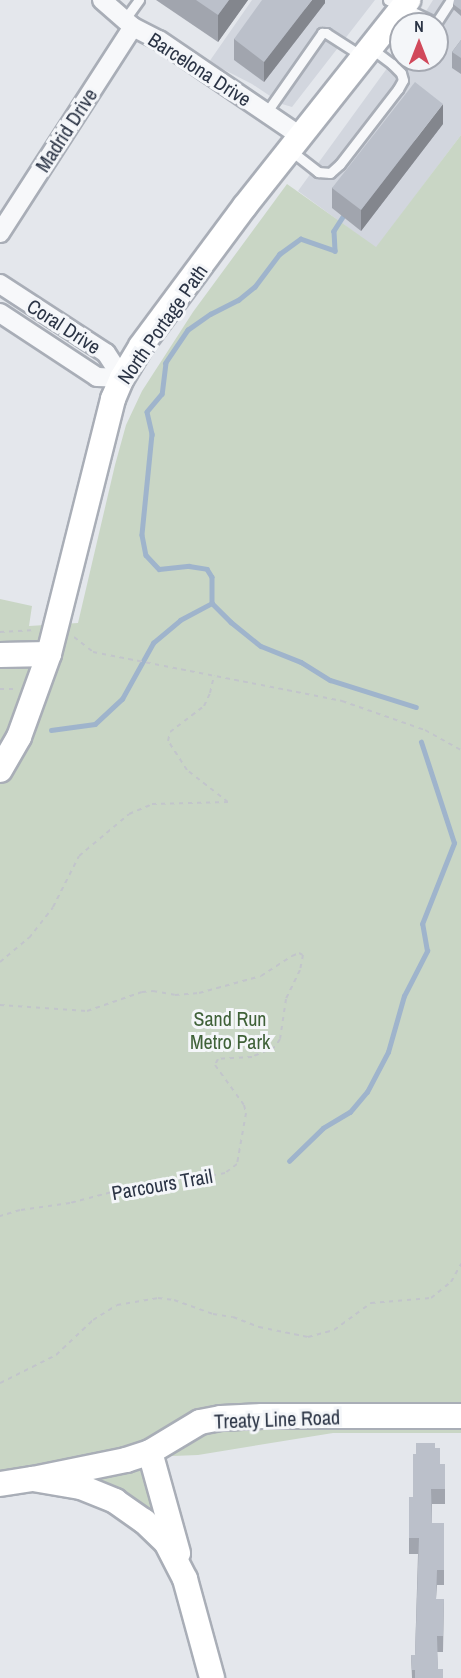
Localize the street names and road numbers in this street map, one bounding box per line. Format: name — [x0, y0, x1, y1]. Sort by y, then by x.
street label: Barcelona Drive — [144, 27, 256, 111]
street label: Madrid Drive — [30, 84, 102, 176]
street label: North Portage Path — [112, 260, 212, 388]
street label: Coral Drive — [23, 293, 105, 359]
street label: Parcours Trail — [110, 1163, 214, 1205]
street label: Treaty Line Road — [214, 1405, 340, 1433]

